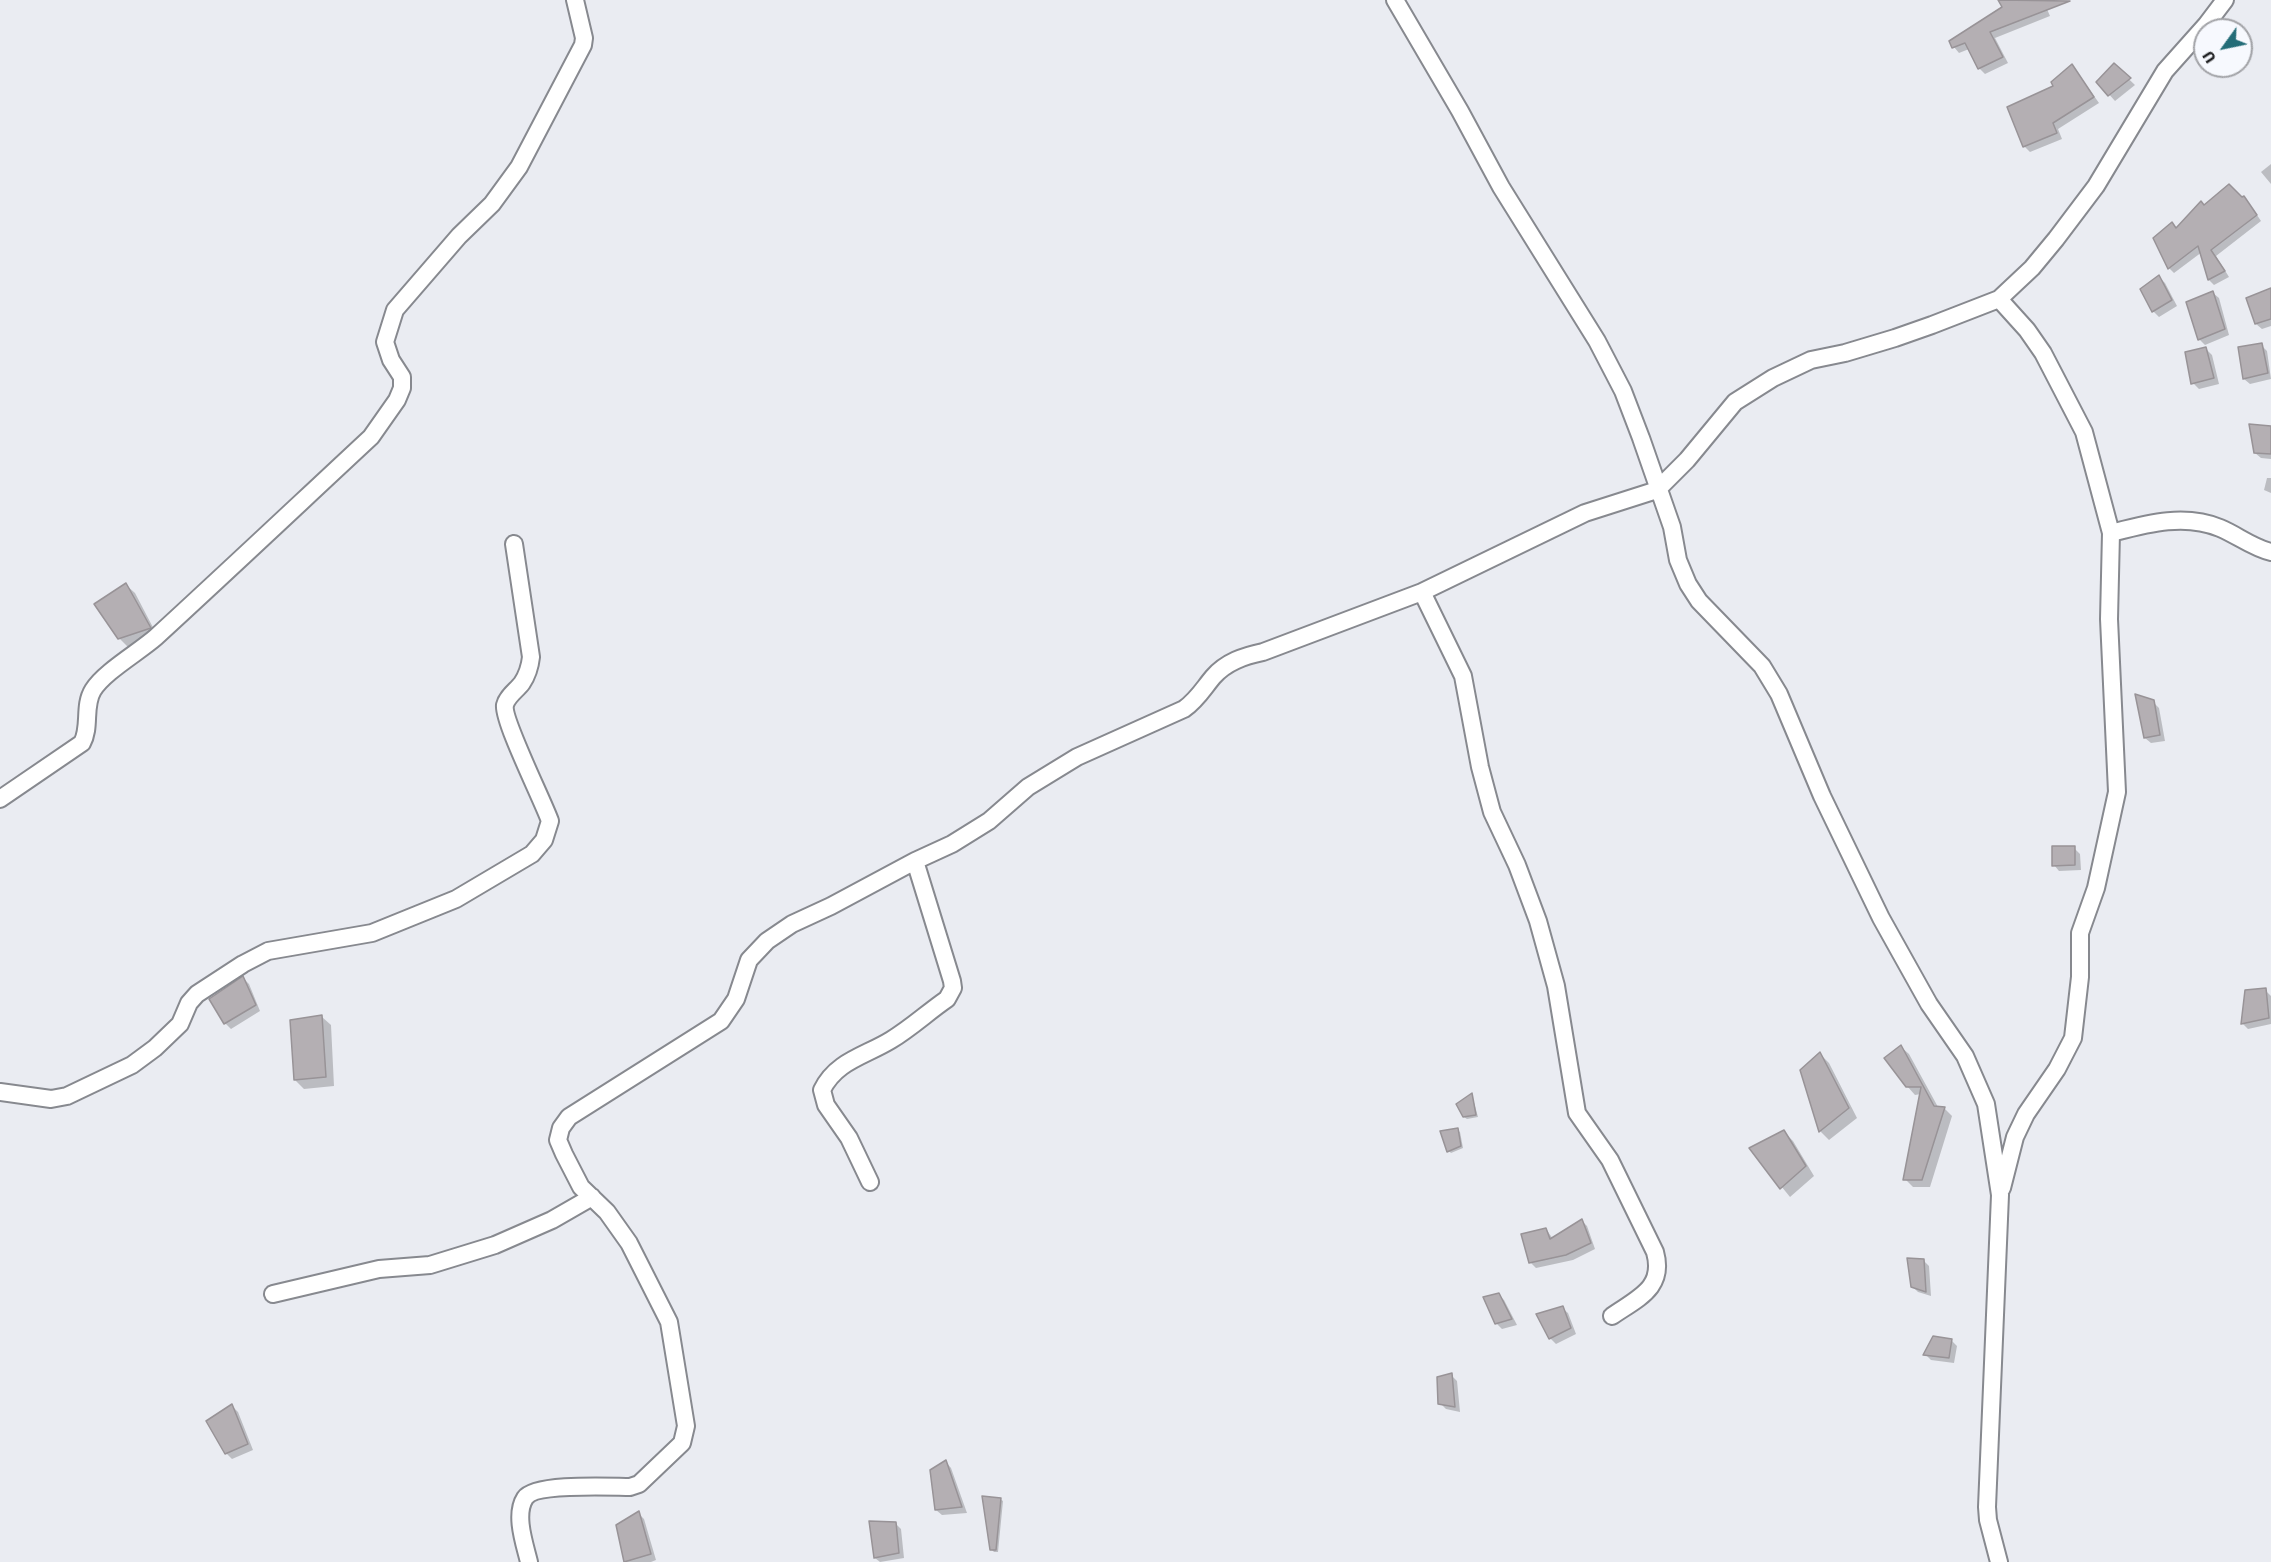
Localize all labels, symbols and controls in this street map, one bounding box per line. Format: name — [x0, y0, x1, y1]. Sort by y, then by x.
north arrow — [2193, 18, 2253, 78]
text: U — [2198, 47, 2220, 67]

